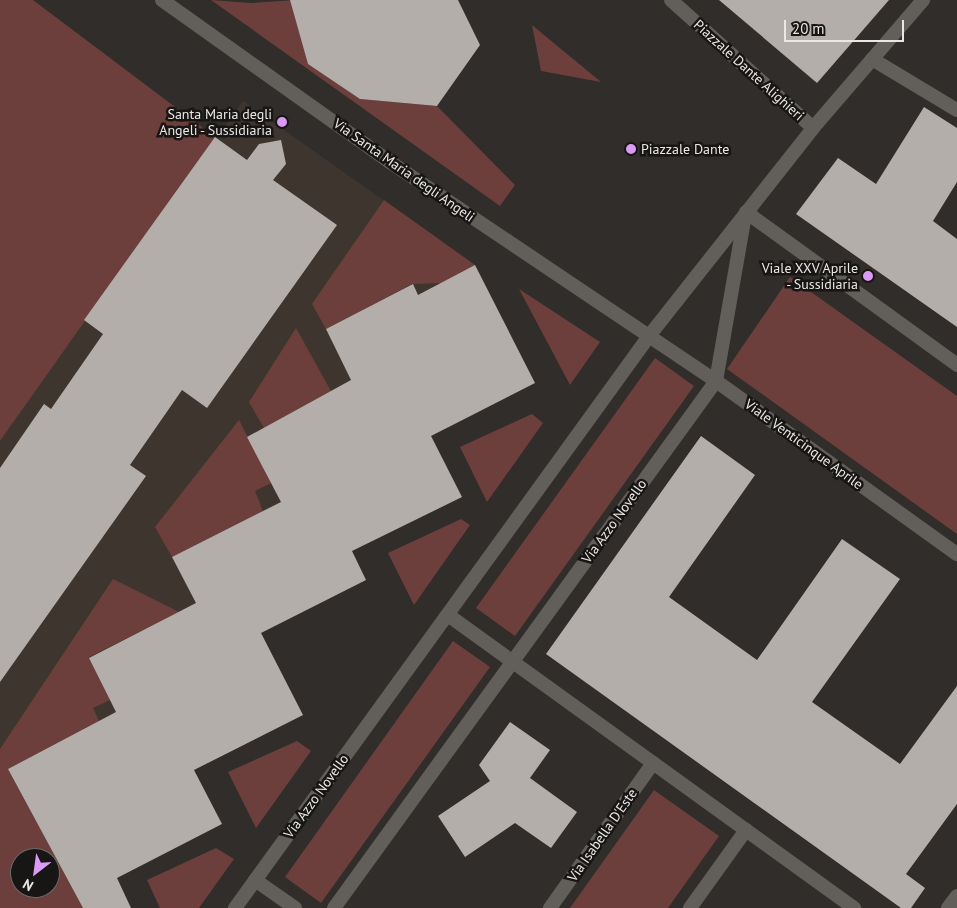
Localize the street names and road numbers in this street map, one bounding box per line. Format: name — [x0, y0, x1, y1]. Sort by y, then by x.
street label: Piazzale Dante Alighieri — [690, 16, 808, 124]
street label: Via Santa Maria degli Angeli — [330, 115, 478, 225]
street label: Viale Venticinque Aprile — [741, 395, 867, 493]
street label: Via Azzo Novello — [578, 476, 650, 566]
street label: Via Azzo Novello — [280, 751, 352, 841]
street label: Via Isabella D'Este — [564, 785, 640, 885]

